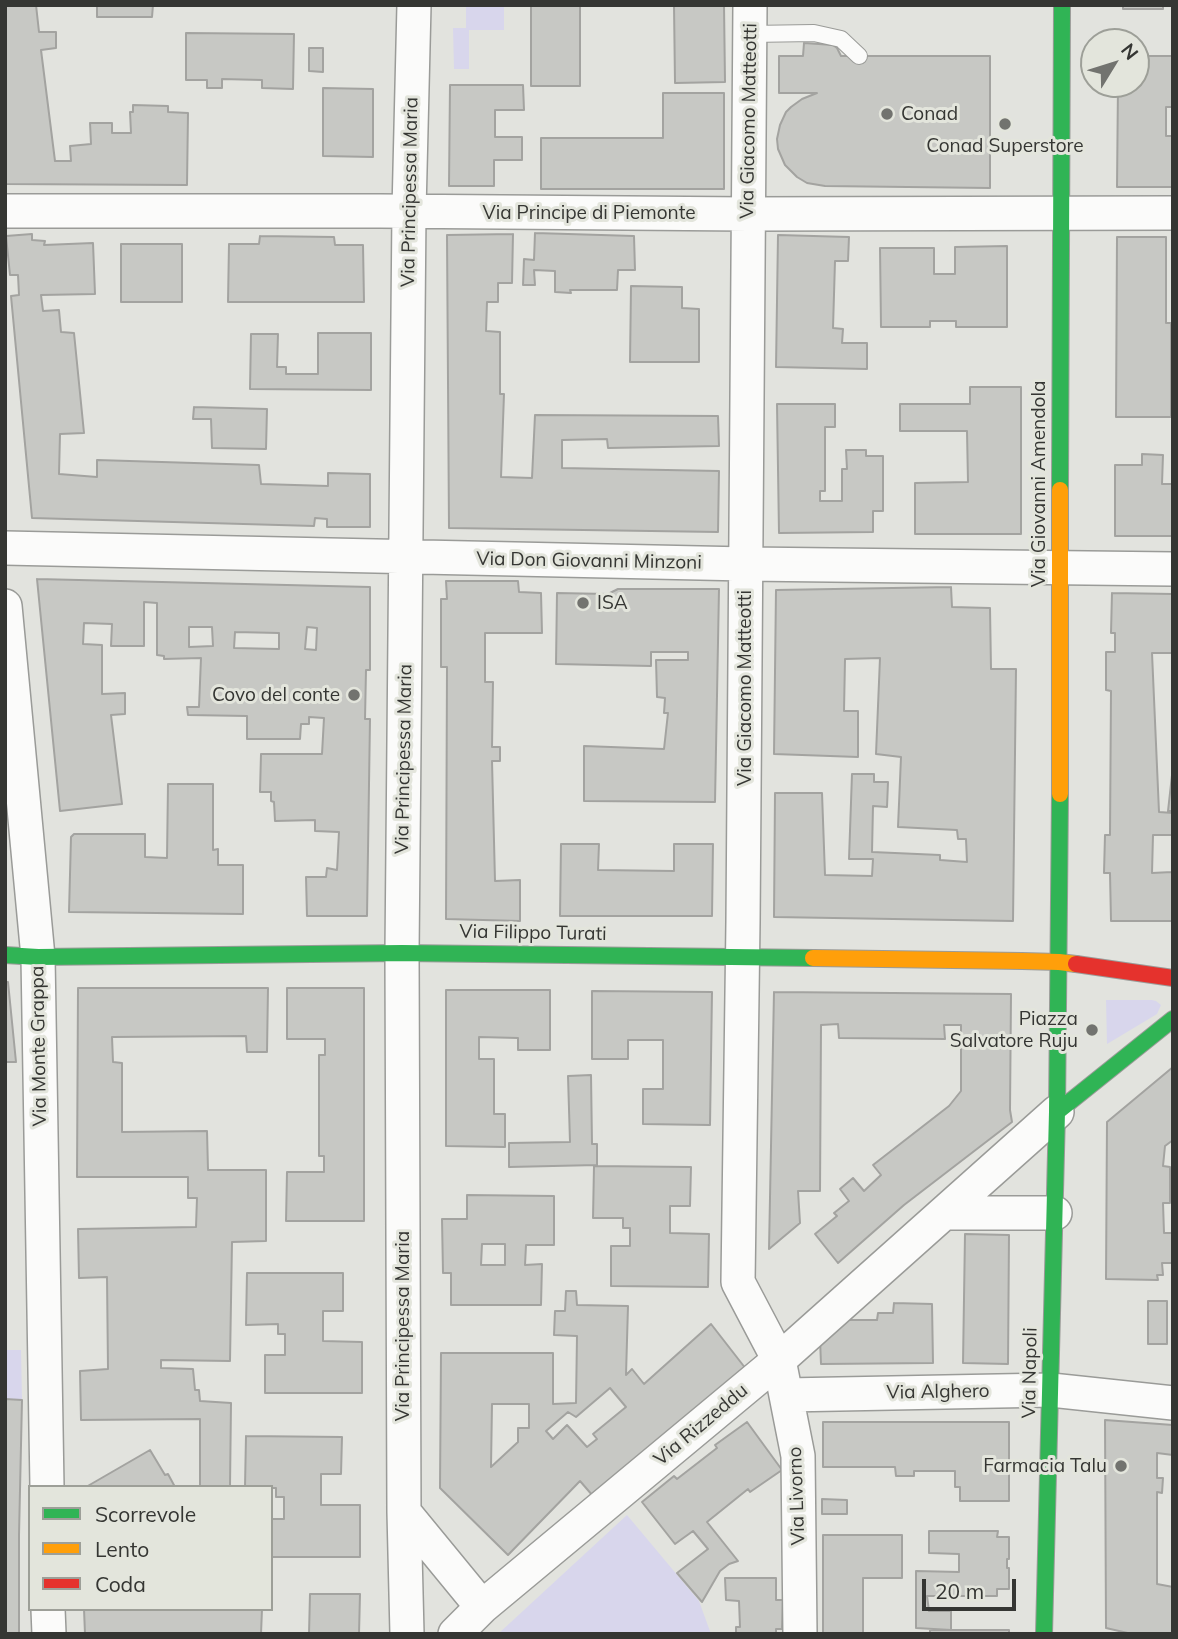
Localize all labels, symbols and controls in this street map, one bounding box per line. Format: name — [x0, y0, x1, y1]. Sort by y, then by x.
street label: Via Giacomo Matteotti — [736, 23, 762, 219]
north arrow — [1080, 28, 1150, 98]
text: N — [1116, 38, 1144, 64]
street label: Via Principessa Maria — [397, 97, 423, 287]
place label: Conad — [901, 103, 958, 125]
marker: Conad — [879, 106, 895, 122]
marker: Conad Superstore — [997, 116, 1013, 132]
place label: Conad Superstore — [926, 135, 1084, 157]
street label: Via Principe di Piemonte — [482, 202, 696, 224]
street label: Via Giovanni Amendola — [1028, 381, 1050, 587]
street label: Via Don Giovanni Minzoni — [476, 548, 702, 574]
street label: Via Giacomo Matteotti — [734, 590, 756, 786]
place label: ISA — [597, 592, 628, 614]
marker: ISA — [575, 595, 591, 611]
street label: Via Principessa Maria — [391, 664, 417, 854]
place label: Covo del conte — [212, 684, 340, 706]
marker: Covo del conte — [346, 687, 362, 703]
street label: Via Filippo Turati — [459, 920, 607, 946]
street label: Via Monte Grappa — [26, 966, 52, 1126]
place label: Piazza Salvatore Ruju — [950, 1008, 1078, 1052]
marker: Piazza Salvatore Ruju — [1084, 1022, 1100, 1038]
street label: Via Principessa Maria — [392, 1231, 414, 1421]
street label: Via Napoli — [1018, 1327, 1042, 1419]
street label: Via Rizzeddu — [649, 1379, 753, 1471]
street label: Via Alghero — [886, 1380, 990, 1404]
street label: Via Livorno — [784, 1446, 810, 1546]
place label: Farmacia Talu — [983, 1455, 1107, 1477]
marker: Farmacia Talu — [1113, 1458, 1129, 1474]
legend — [28, 1485, 273, 1611]
text: Scorrevole — [95, 1501, 196, 1527]
text: Lento — [95, 1536, 149, 1562]
scale bar — [926, 1566, 1020, 1610]
text: Coda — [95, 1571, 146, 1597]
text: 20 m — [935, 1578, 984, 1604]

